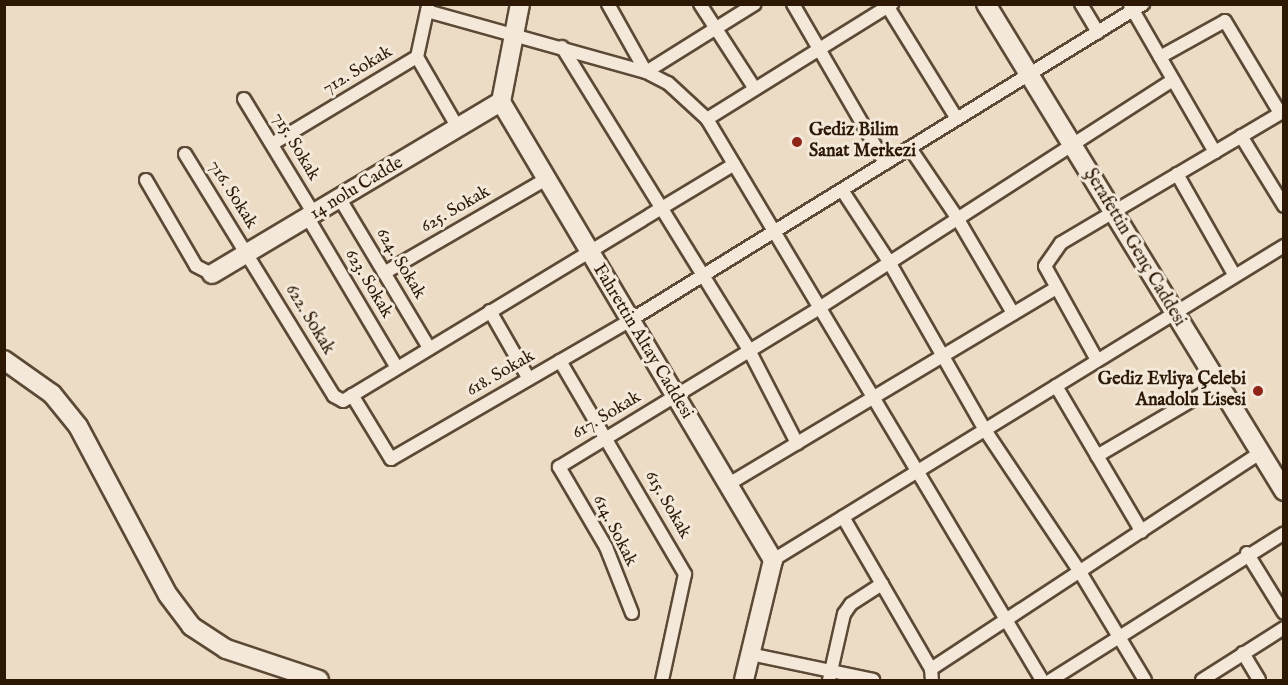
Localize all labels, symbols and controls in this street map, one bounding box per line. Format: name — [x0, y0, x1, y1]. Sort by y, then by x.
street label: 712. Sokak — [319, 42, 397, 100]
street label: 715. Sokak — [266, 109, 324, 185]
place label: Gediz Bilim Sanat Merkezi — [809, 121, 916, 164]
marker: Gediz Bilim Sanat Merkezi — [790, 135, 804, 149]
street label: 14 nolu Cadde — [306, 153, 408, 225]
street label: 716. Sokak — [203, 157, 261, 233]
street label: Şerafettin Genç Caddesi — [1078, 165, 1190, 331]
street label: 625. Sokak — [418, 182, 494, 238]
street label: 624. Sokak — [370, 225, 430, 303]
street label: 623. Sokak — [339, 246, 397, 322]
street label: Fahrettin Altay Caddesi — [587, 261, 697, 423]
street label: 622. Sokak — [280, 281, 338, 359]
street label: 618. Sokak — [463, 346, 539, 402]
place label: Gediz Evliya Çelebi Anadolu Lisesi — [1098, 370, 1246, 412]
marker: Gediz Evliya Çelebi Anadolu Lisesi — [1251, 384, 1265, 398]
street label: 617. Sokak — [569, 387, 645, 445]
street label: 615. Sokak — [639, 467, 695, 543]
street label: 614. Sokak — [587, 492, 641, 570]

